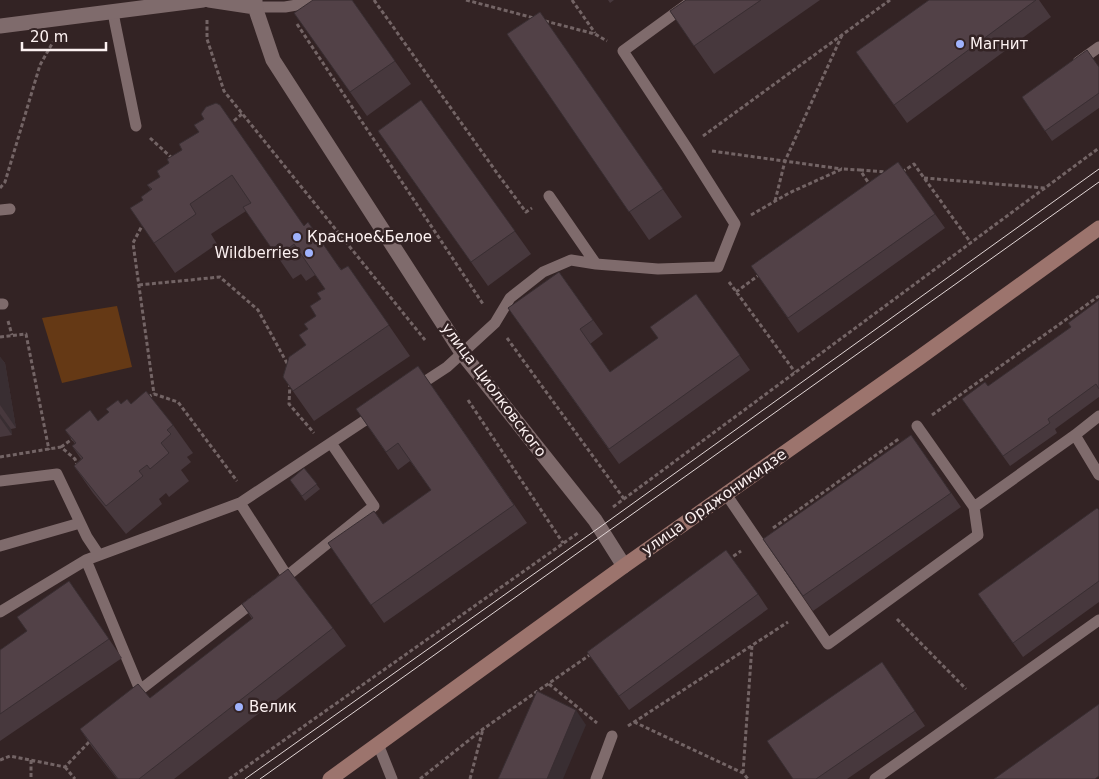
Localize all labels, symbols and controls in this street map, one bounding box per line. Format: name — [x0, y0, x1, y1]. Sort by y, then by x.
scale bar — [22, 20, 106, 52]
text: 20 m — [30, 28, 68, 46]
place label: Магнит — [970, 35, 1029, 53]
marker: Магнит — [954, 38, 966, 50]
place label: Красное&Белое — [307, 228, 432, 246]
marker: Красное&Белое — [291, 231, 303, 243]
place label: Wildberries — [215, 244, 299, 262]
marker: Wildberries — [303, 247, 315, 259]
street label: улица Циолковского — [438, 319, 550, 461]
street label: улица Орджоникидзе — [638, 445, 790, 559]
place label: Велик — [249, 698, 297, 716]
marker: Велик — [233, 701, 245, 713]

